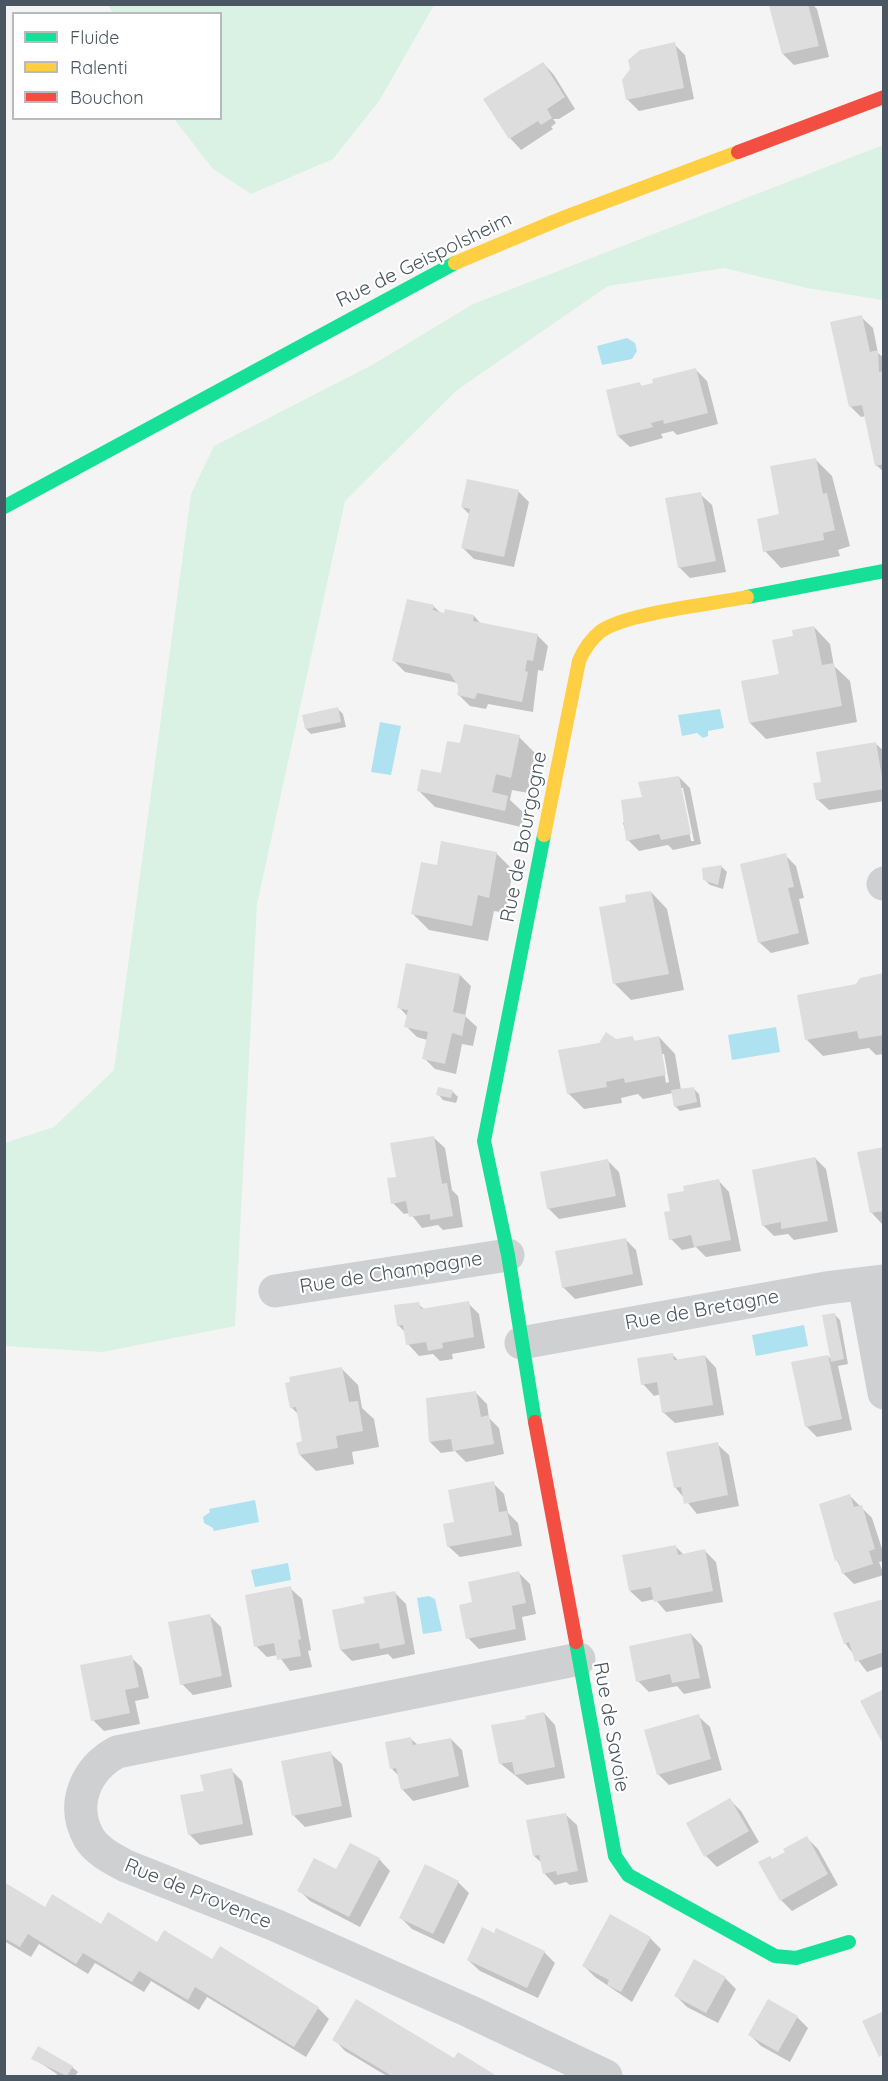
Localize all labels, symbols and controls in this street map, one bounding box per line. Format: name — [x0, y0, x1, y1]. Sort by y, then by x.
legend — [12, 12, 222, 120]
text: Fluide — [70, 26, 119, 49]
text: Ralenti — [70, 56, 128, 79]
text: Bouchon — [70, 86, 144, 109]
street label: Rue de Geispolsheim — [332, 207, 516, 313]
street label: Rue de Bourgogne — [496, 750, 552, 924]
street label: Rue de Champagne — [298, 1247, 484, 1299]
street label: Rue de Bretagne — [623, 1285, 781, 1335]
street label: Rue de Savoie — [588, 1660, 634, 1794]
street label: Rue de Provence — [121, 1854, 275, 1934]

